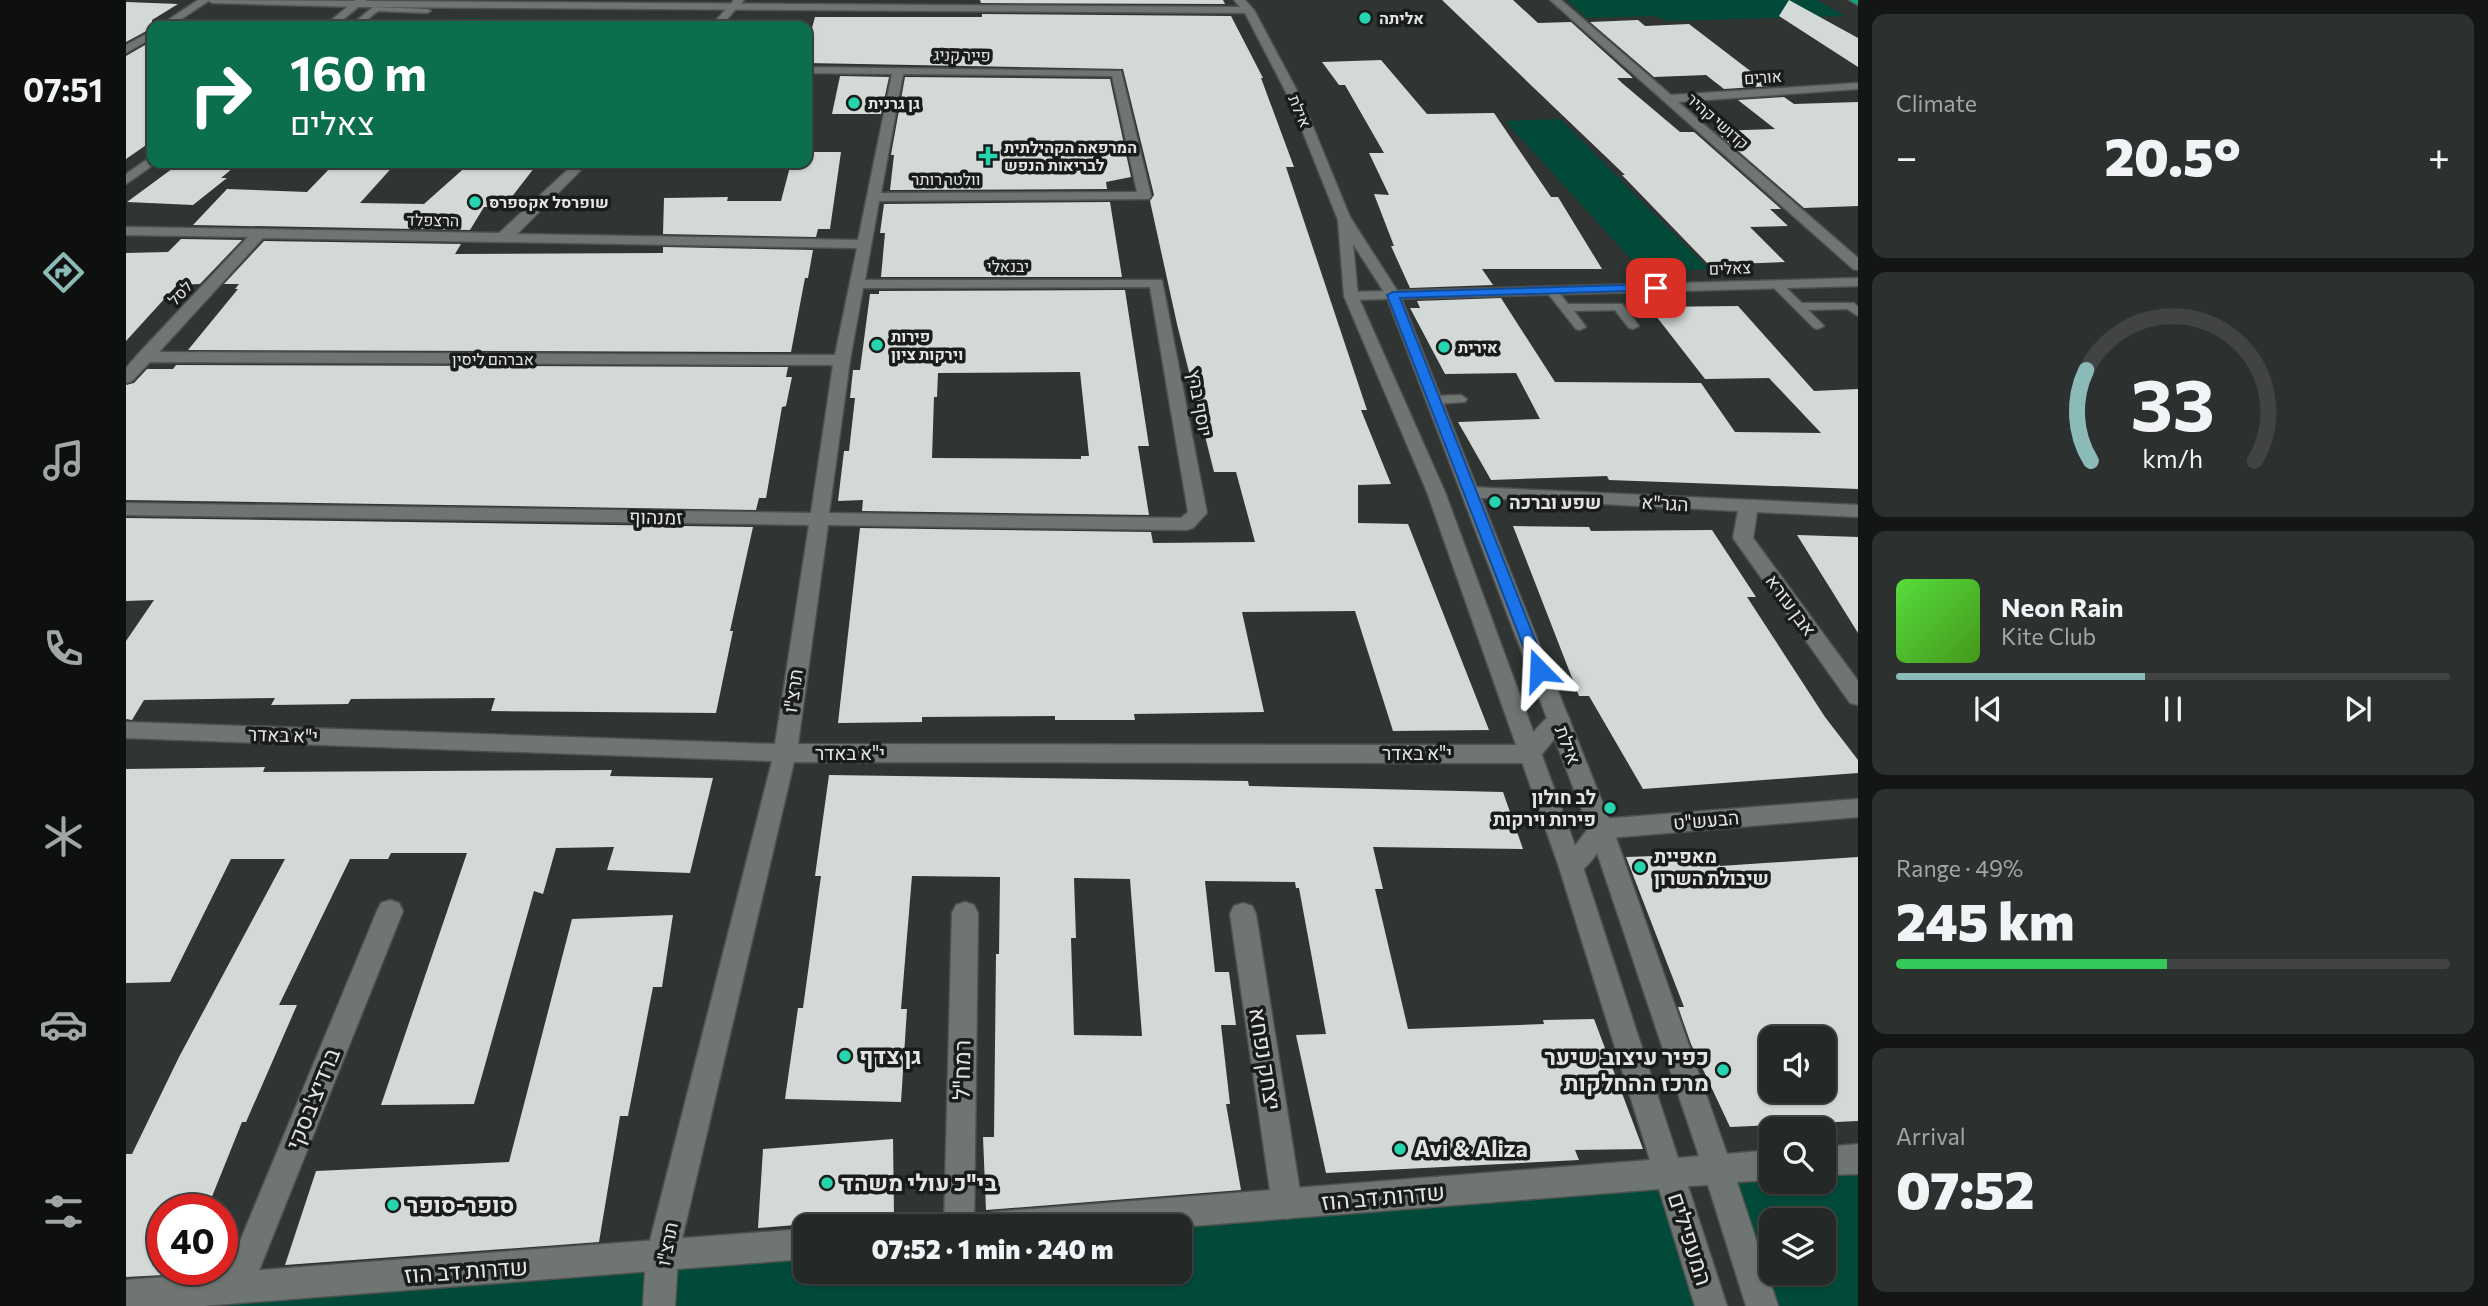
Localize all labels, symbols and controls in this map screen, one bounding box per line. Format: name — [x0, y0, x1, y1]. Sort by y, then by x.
place label: אליתה — [1379, 8, 1424, 27]
marker: אליתה — [1357, 10, 1373, 26]
text: 160 m — [290, 41, 427, 101]
street label: פייר קניג — [933, 45, 991, 64]
icon: right — [175, 49, 266, 140]
street label: אורים — [1743, 66, 1782, 87]
text: 07:51 — [23, 69, 103, 109]
street label: קדושי קהיר — [1684, 89, 1753, 153]
text: Climate — [1896, 89, 1977, 117]
street label: אילת — [1285, 92, 1316, 130]
place label: גן גרנית — [868, 93, 920, 112]
marker: גן גרנית — [846, 95, 862, 111]
text: צאלים — [290, 102, 374, 142]
text: 20.5° — [2104, 123, 2241, 187]
text: − — [1896, 132, 1918, 179]
text: + — [2428, 132, 2450, 179]
place label: המרפאה הקהילתית לבריאות הנפש — [1004, 137, 1137, 174]
marker: המרפאה הקהילתית לבריאות הנפש — [978, 146, 998, 166]
street label: וולטר רותר — [912, 169, 980, 188]
place label: שופרסל אקספרס — [489, 192, 609, 211]
marker: שופרסל אקספרס — [467, 194, 483, 210]
street label: הרצפלד — [407, 210, 459, 229]
icon: directions — [39, 248, 88, 297]
street label: יבנאלי — [987, 256, 1029, 275]
street label: צאלים — [1709, 257, 1752, 278]
pin — [1626, 258, 1686, 318]
icon: arrive — [1637, 269, 1675, 307]
street label: לסל — [164, 276, 196, 309]
place label: פירות וירקות ציון — [891, 326, 963, 363]
marker: פירות וירקות ציון — [869, 337, 885, 353]
place label: אירית — [1458, 337, 1498, 356]
marker: אירית — [1436, 339, 1452, 355]
street label: אברהם ליסין — [452, 349, 534, 368]
text: 33 — [2131, 357, 2215, 446]
street label: יוסף ברץ — [1183, 368, 1218, 438]
icon: music — [39, 436, 88, 485]
text: km/h — [2143, 442, 2203, 472]
place label: שפע וברכה — [1509, 490, 1601, 513]
street label: הגר"א — [1641, 490, 1689, 515]
marker: שפע וברכה — [1487, 494, 1503, 510]
street label: זמנהוף — [629, 505, 683, 528]
street label: אבן עזרא — [1761, 569, 1821, 640]
text: Neon Rain — [2001, 591, 2124, 622]
text: Kite Club — [2001, 622, 2096, 650]
icon: phone — [39, 624, 88, 673]
position arrow — [1502, 633, 1576, 707]
street label: תרצ"ו — [778, 667, 807, 714]
icon: previous — [1969, 690, 2007, 728]
icon: pause — [2154, 690, 2192, 728]
icon: next — [2339, 690, 2377, 728]
street label: י"א באדר — [248, 722, 318, 747]
street label: אילת — [1551, 722, 1586, 767]
street label: י"א באדר — [815, 741, 885, 764]
street label: י"א באדר — [1382, 741, 1452, 764]
place label: לב חולון פירות וירקות — [1493, 785, 1596, 830]
marker: לב חולון פירות וירקות — [1602, 800, 1618, 816]
street label: הבעש"ט — [1672, 805, 1740, 834]
icon: climate — [39, 812, 88, 861]
place label: מאפיית שיבולת השרון — [1654, 844, 1769, 889]
text: Range · 49% — [1896, 854, 2023, 882]
marker: מאפיית שיבולת השרון — [1632, 859, 1648, 875]
text: 245 km — [1896, 888, 2074, 952]
icon: car — [39, 1000, 88, 1049]
street label: יצחק נפחא — [1244, 1005, 1288, 1112]
map controls — [1759, 1026, 1836, 1285]
button: sound — [1759, 1026, 1836, 1103]
street label: רמח"ל — [946, 1040, 976, 1100]
place label: גן צדף — [859, 1041, 921, 1069]
place label: כפיר עיצוב שיער מרכז ההחלקות — [1544, 1042, 1709, 1096]
street label: ברדיצ'בסקי — [279, 1044, 345, 1154]
marker: גן צדף — [837, 1048, 853, 1064]
marker: כפיר עיצוב שיער מרכז ההחלקות — [1715, 1062, 1731, 1078]
button: search — [1759, 1117, 1836, 1194]
text: Arrival — [1896, 1122, 1966, 1150]
place label: Avi & Aliza — [1414, 1134, 1528, 1162]
marker: Avi & Aliza — [1392, 1141, 1408, 1157]
text: 07:52 — [1896, 1156, 2035, 1220]
place label: בי"כ עולי משהד — [841, 1168, 997, 1196]
marker: בי"כ עולי משהד — [819, 1175, 835, 1191]
street label: שדרות דב הוז — [1320, 1177, 1446, 1215]
icon: filters — [39, 1187, 88, 1236]
street label: המעפילים — [1663, 1189, 1719, 1289]
place label: סופר-סופר — [407, 1190, 514, 1218]
speed limit sign: 40 — [147, 1194, 238, 1285]
marker: סופר-סופר — [385, 1197, 401, 1213]
button: layers — [1759, 1208, 1836, 1285]
street label: תרצ"ו — [651, 1220, 682, 1268]
text: 07:52 · 1 min · 240 m — [871, 1233, 1114, 1264]
street label: שדרות דב הוז — [403, 1252, 529, 1288]

